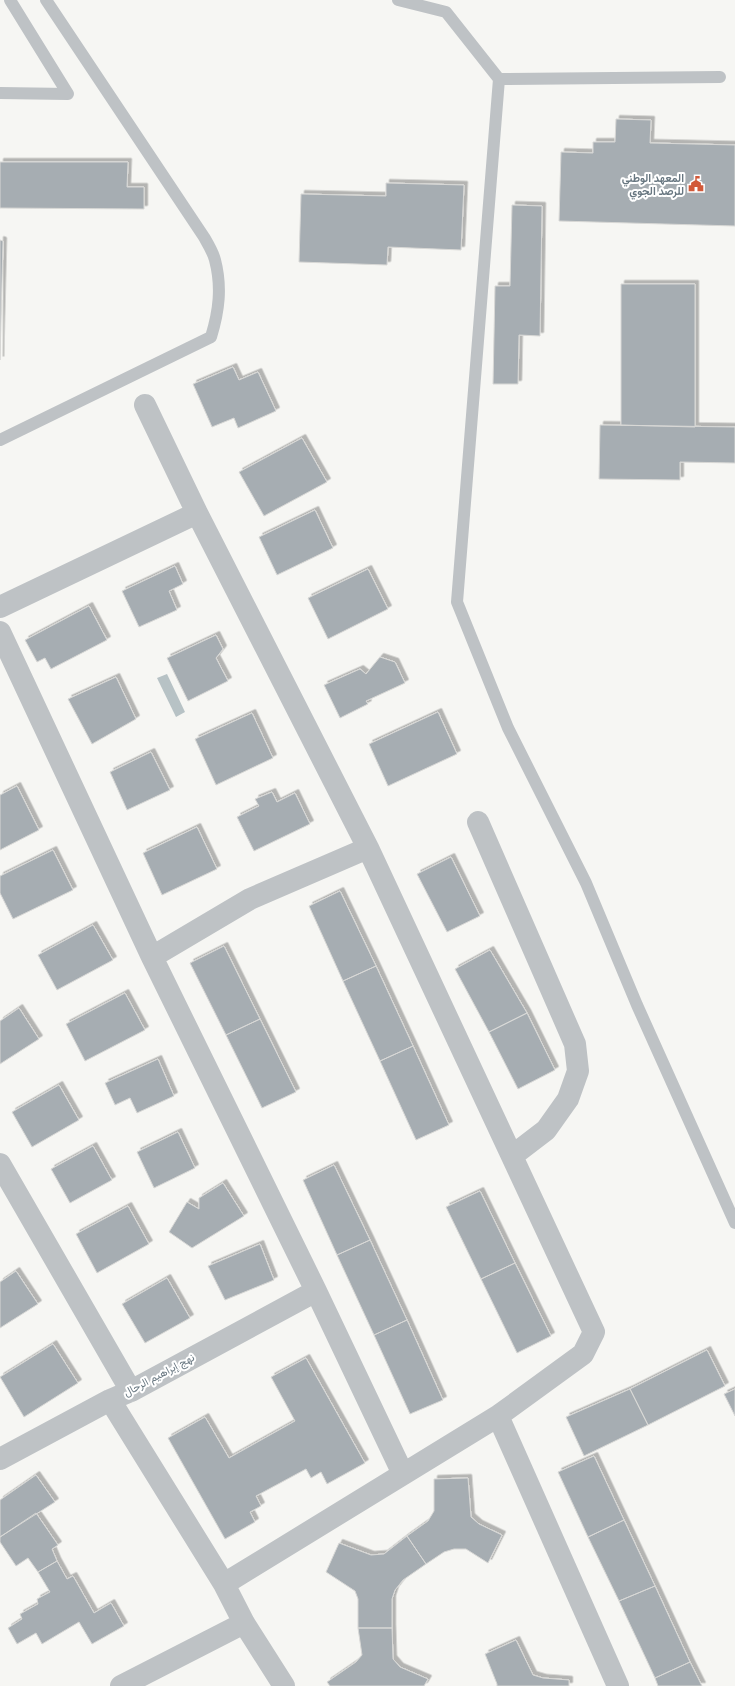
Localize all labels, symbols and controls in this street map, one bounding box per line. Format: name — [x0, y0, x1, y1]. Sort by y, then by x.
place label: المعهد الوطني للرصد الجوي — [622, 172, 684, 200]
public building icon: المعهد الوطني للرصد الجوي — [687, 175, 705, 193]
street label: نهج إبراهيم الرحال — [121, 1351, 197, 1400]

